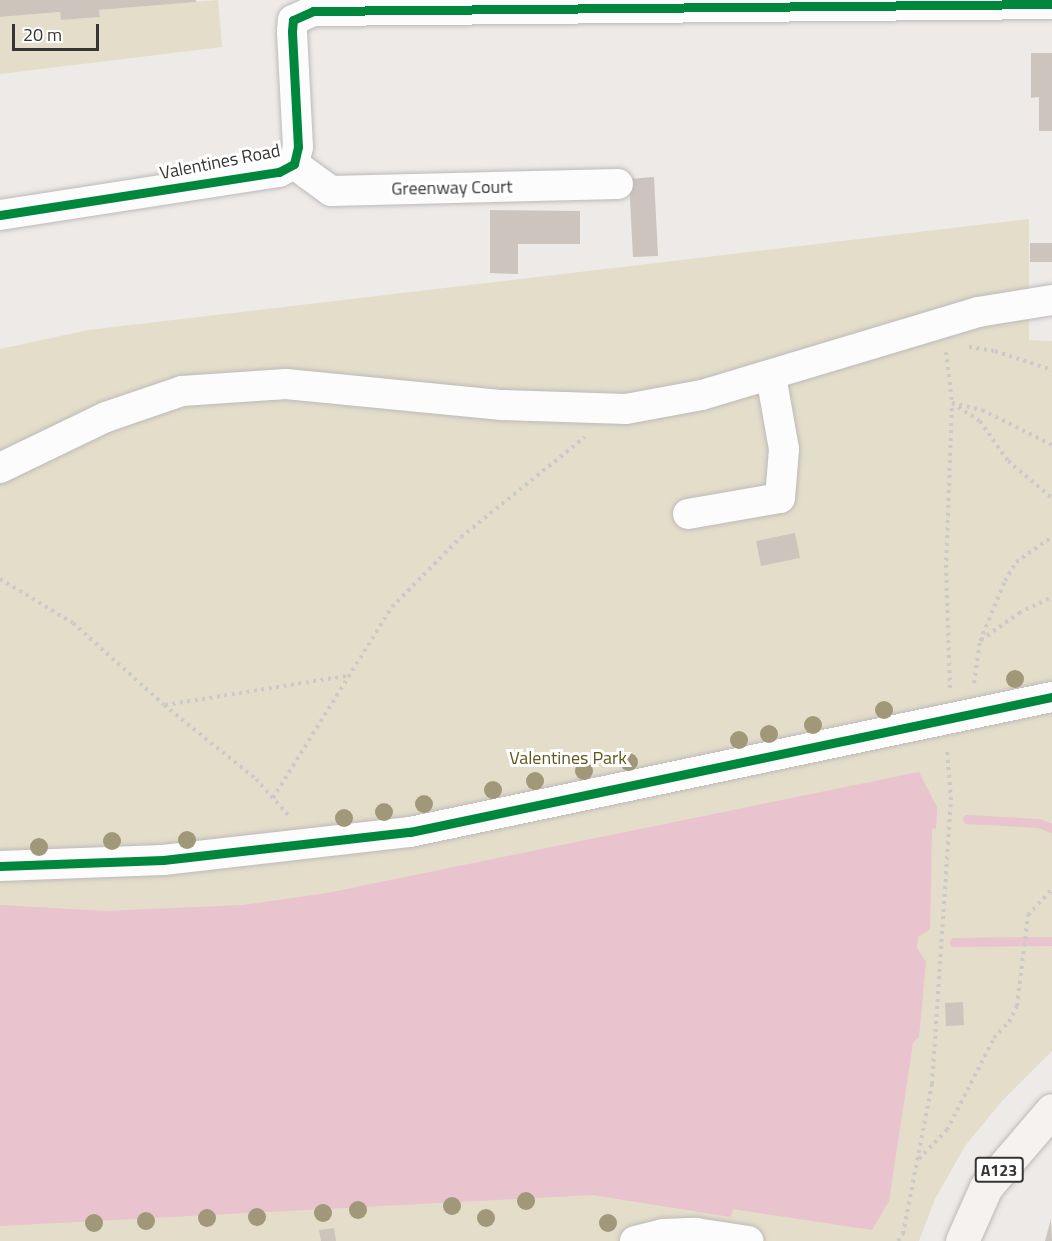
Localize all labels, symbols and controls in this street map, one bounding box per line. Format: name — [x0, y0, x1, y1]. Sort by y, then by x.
scale bar — [15, 12, 102, 50]
text: 20 m — [23, 21, 62, 48]
street label: Valentines Road — [158, 140, 282, 184]
street label: Greenway Court — [391, 176, 513, 200]
park label: Valentines Park — [509, 747, 627, 769]
road number: A123 — [974, 1157, 1024, 1183]

